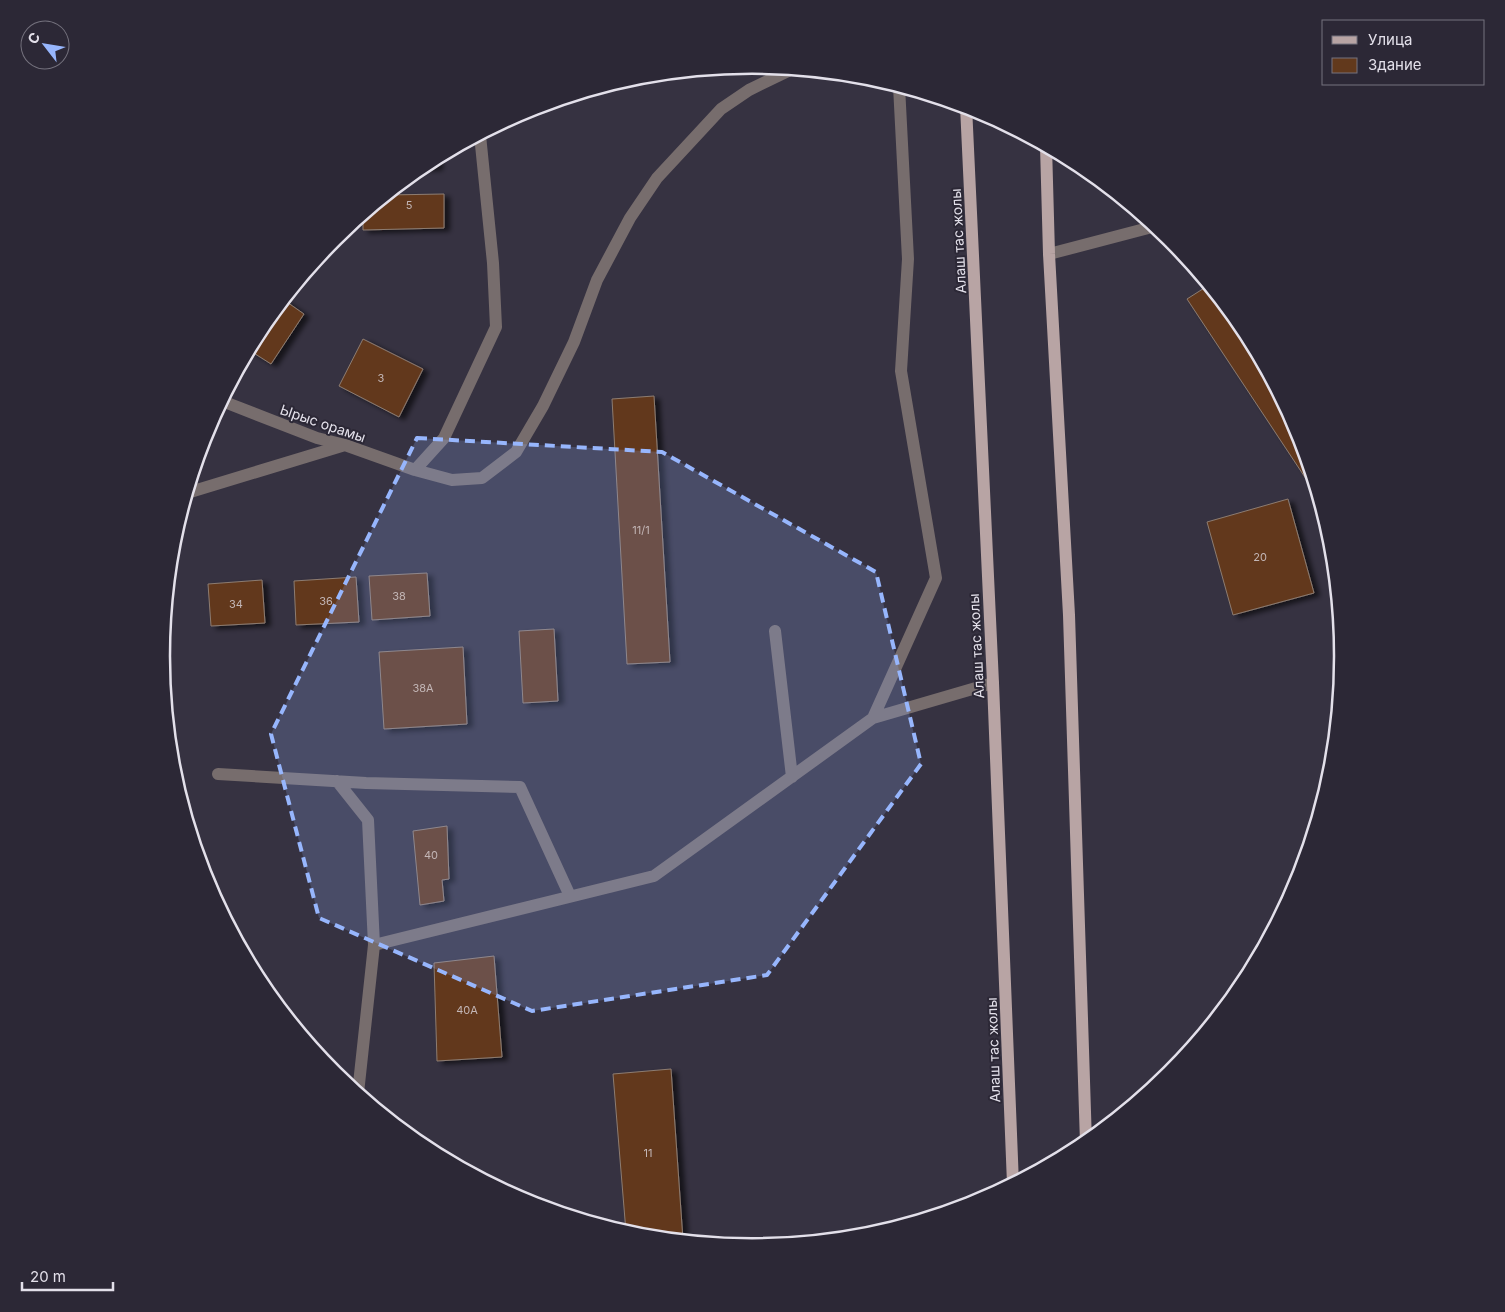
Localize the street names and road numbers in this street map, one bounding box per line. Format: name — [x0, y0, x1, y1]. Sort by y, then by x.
street label: Алаш тас жолы — [947, 188, 969, 294]
street label: Ырыс орамы — [278, 400, 368, 446]
street label: Алаш тас жолы — [965, 593, 987, 699]
street label: Алаш тас жолы — [983, 997, 1003, 1103]

